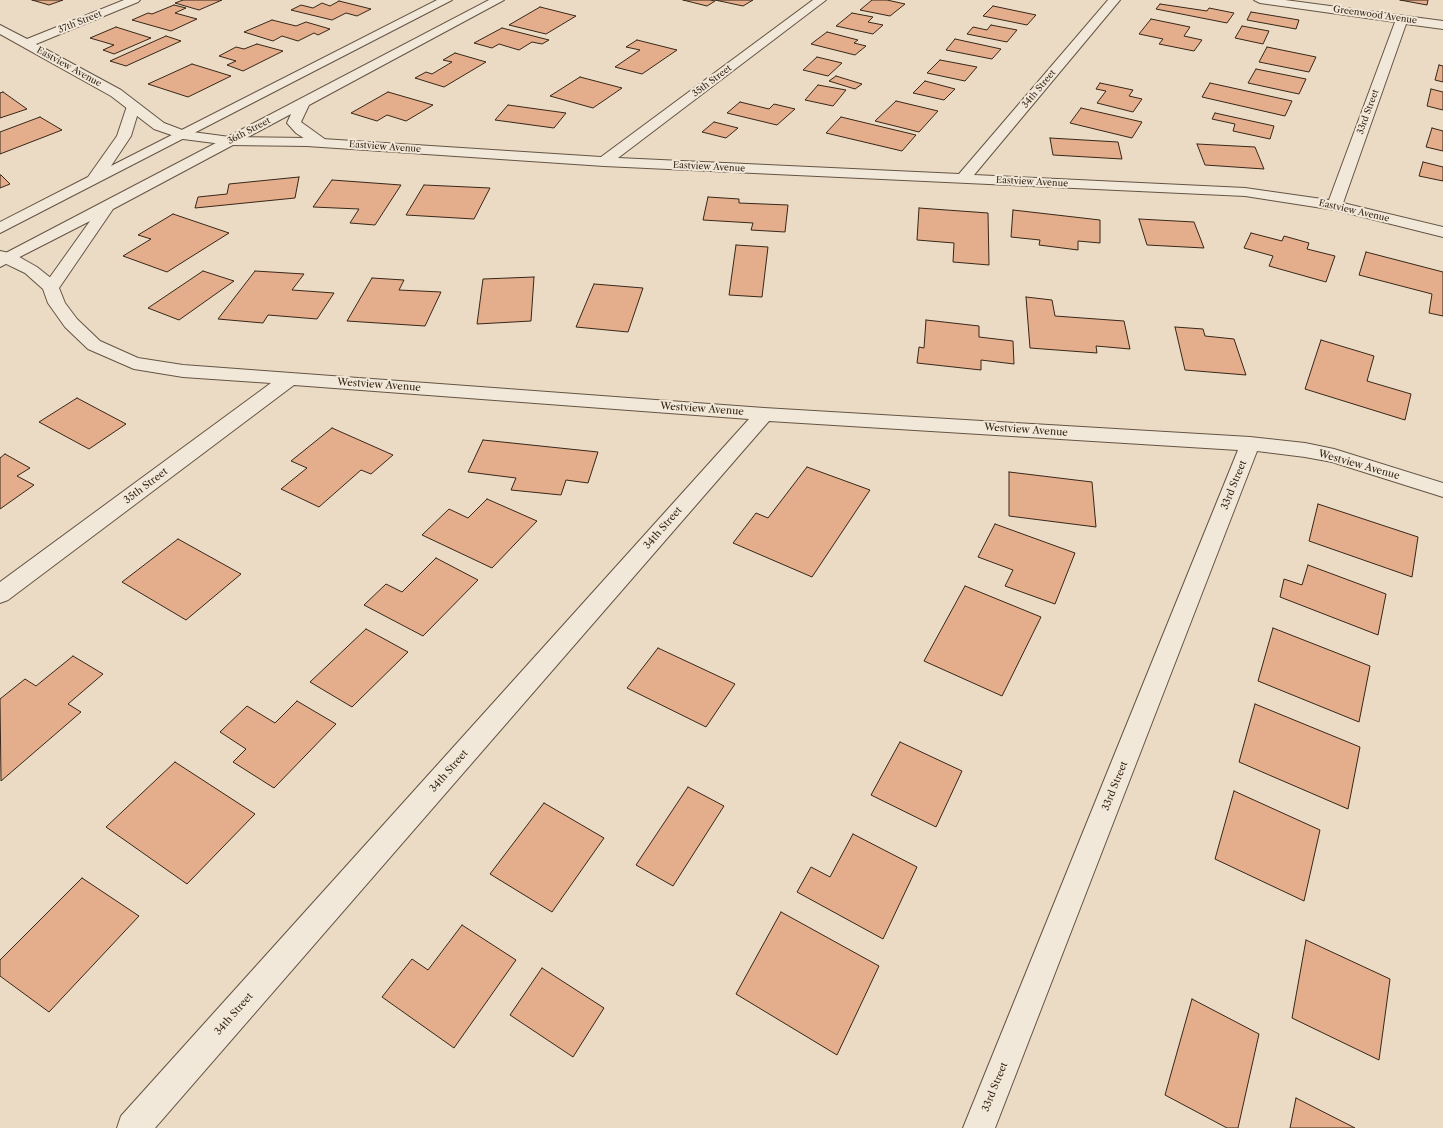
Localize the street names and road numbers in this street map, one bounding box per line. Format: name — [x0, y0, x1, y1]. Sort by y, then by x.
street label: Greenwood Avenue — [1332, 4, 1418, 26]
street label: 37th Street — [57, 8, 103, 36]
street label: Eastview Avenue — [35, 45, 103, 89]
street label: 35th Street — [690, 63, 734, 99]
street label: 34th Street — [1020, 68, 1058, 110]
street label: 33rd Street — [1355, 88, 1381, 136]
street label: 36th Street — [226, 115, 272, 147]
street label: Eastview Avenue — [349, 139, 421, 155]
street label: Eastview Avenue — [673, 160, 745, 174]
street label: Eastview Avenue — [996, 175, 1068, 189]
street label: Eastview Avenue — [1318, 198, 1390, 224]
street label: Westview Avenue — [337, 376, 421, 394]
street label: Westview Avenue — [660, 400, 744, 418]
street label: Westview Avenue — [984, 421, 1068, 439]
street label: Westview Avenue — [1317, 448, 1401, 482]
street label: 33rd Street — [1219, 459, 1249, 511]
street label: 35th Street — [122, 466, 170, 506]
street label: 34th Street — [641, 504, 685, 552]
street label: 34th Street — [427, 747, 471, 795]
street label: 33rd Street — [1100, 760, 1130, 812]
street label: 34th Street — [212, 990, 256, 1038]
street label: 33rd Street — [980, 1061, 1010, 1113]

